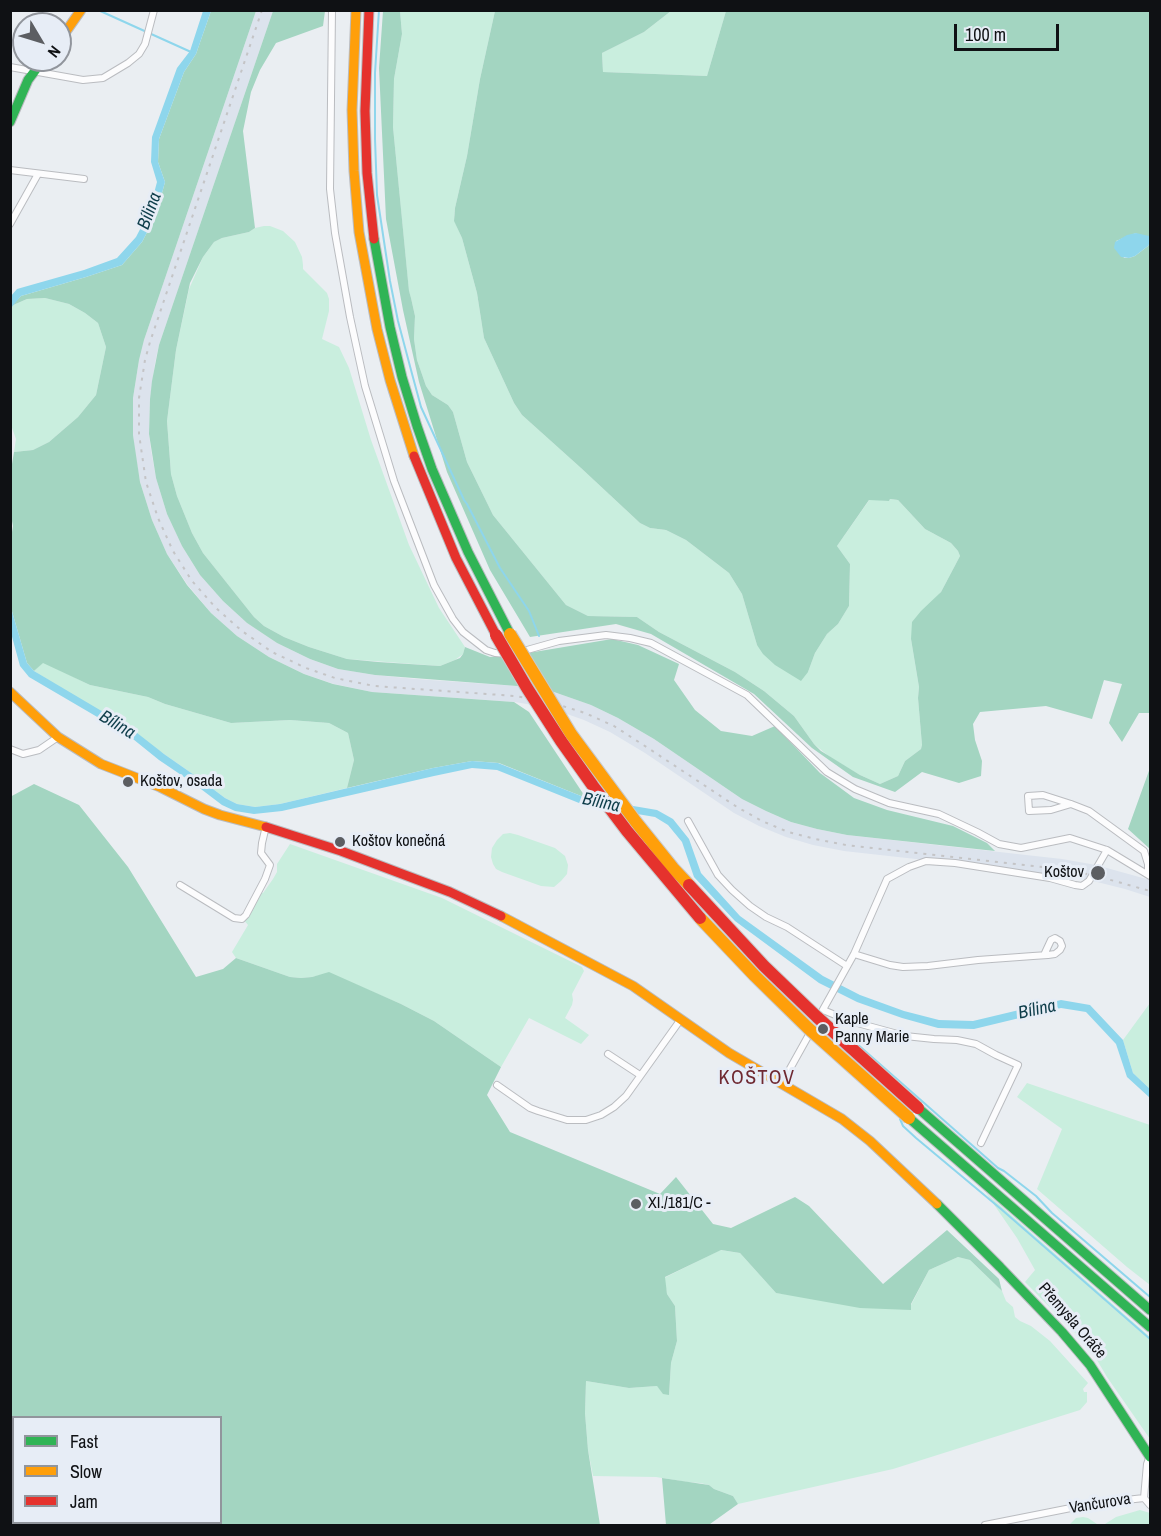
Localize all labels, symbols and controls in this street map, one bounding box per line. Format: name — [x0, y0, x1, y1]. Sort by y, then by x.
north arrow — [12, 12, 72, 72]
scale bar — [957, 12, 1062, 50]
text: 100 m — [965, 22, 1006, 47]
text: N — [43, 41, 66, 62]
water label: Bílina — [133, 190, 167, 232]
water label: Bílina — [95, 706, 139, 744]
place label: Koštov, osada — [140, 772, 222, 792]
marker: Koštov, osada — [121, 775, 135, 789]
water label: Bílina — [580, 789, 622, 817]
place label: Koštov konečná — [352, 832, 445, 852]
marker: Koštov konečná — [333, 835, 347, 849]
place label: Koštov — [1044, 863, 1084, 883]
marker: Koštov — [1089, 864, 1107, 882]
water label: Bílina — [1016, 996, 1058, 1024]
place label: Kaple Panny Marie — [835, 1010, 909, 1048]
marker: Kaple Panny Marie — [816, 1022, 830, 1036]
district label: KOŠTOV — [718, 1067, 796, 1091]
place label: XI./181/C - — [648, 1194, 711, 1214]
marker: XI./181/C - — [629, 1197, 643, 1211]
street label: Přemysla Oráče — [1034, 1279, 1110, 1363]
legend — [12, 1416, 222, 1524]
text: Fast — [70, 1429, 98, 1454]
text: Slow — [70, 1459, 102, 1484]
text: Jam — [70, 1489, 98, 1514]
street label: Vančurova — [1068, 1490, 1132, 1518]

